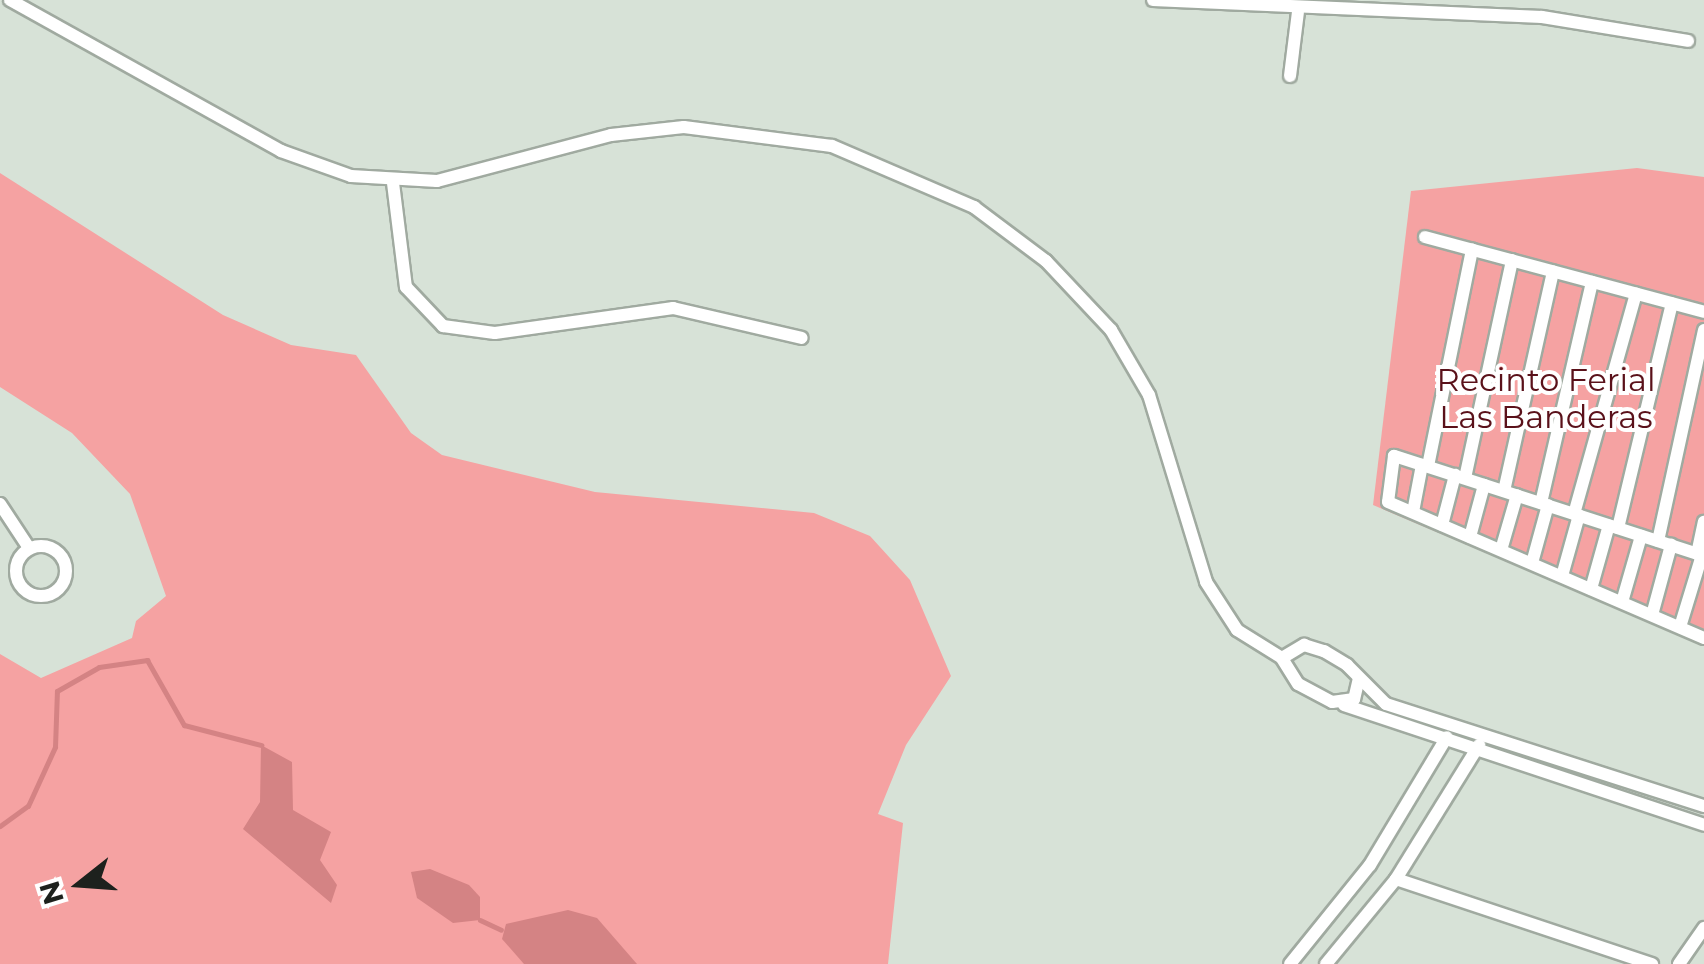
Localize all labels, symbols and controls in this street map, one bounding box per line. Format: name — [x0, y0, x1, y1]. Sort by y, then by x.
park label: Recinto Ferial Las Banderas — [1436, 362, 1656, 437]
north arrow — [30, 834, 130, 934]
text: N — [32, 877, 71, 909]

